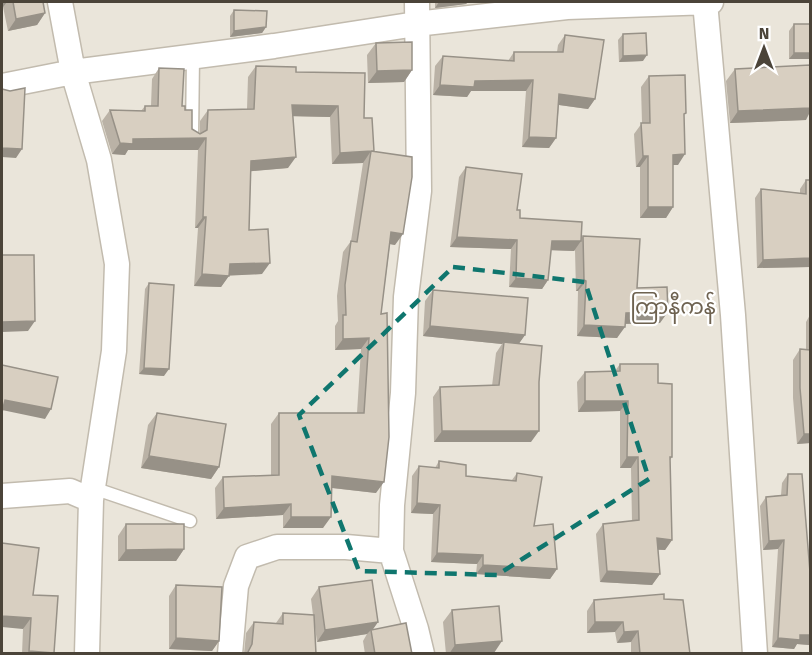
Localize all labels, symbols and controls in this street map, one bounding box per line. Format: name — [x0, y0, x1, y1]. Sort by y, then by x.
north arrow — [734, 18, 794, 78]
text: N — [759, 24, 769, 43]
district label: ကြာနီကန် — [630, 291, 716, 324]

